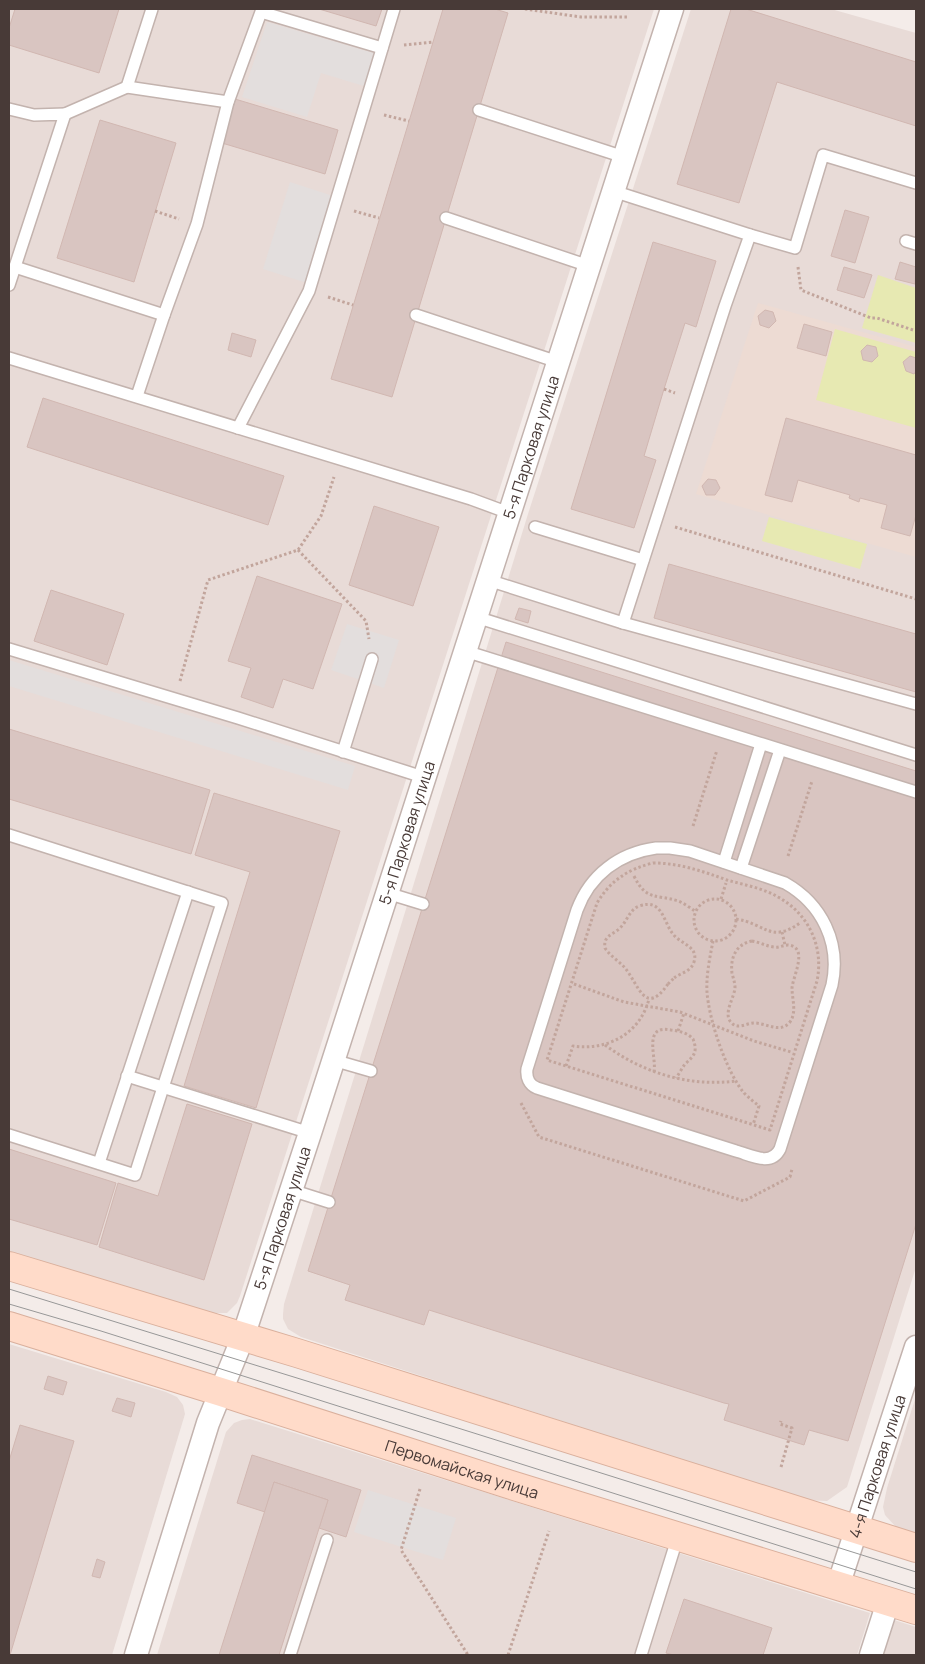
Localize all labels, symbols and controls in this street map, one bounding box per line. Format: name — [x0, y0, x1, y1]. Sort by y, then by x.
street label: 5-я Парковая улица — [497, 373, 564, 522]
street label: 5-я Парковая улица — [373, 758, 440, 907]
street label: 5-я Парковая улица — [248, 1144, 316, 1292]
street label: 4-я Парковая улица — [843, 1392, 911, 1541]
street label: Первомайская улица — [382, 1434, 541, 1504]

